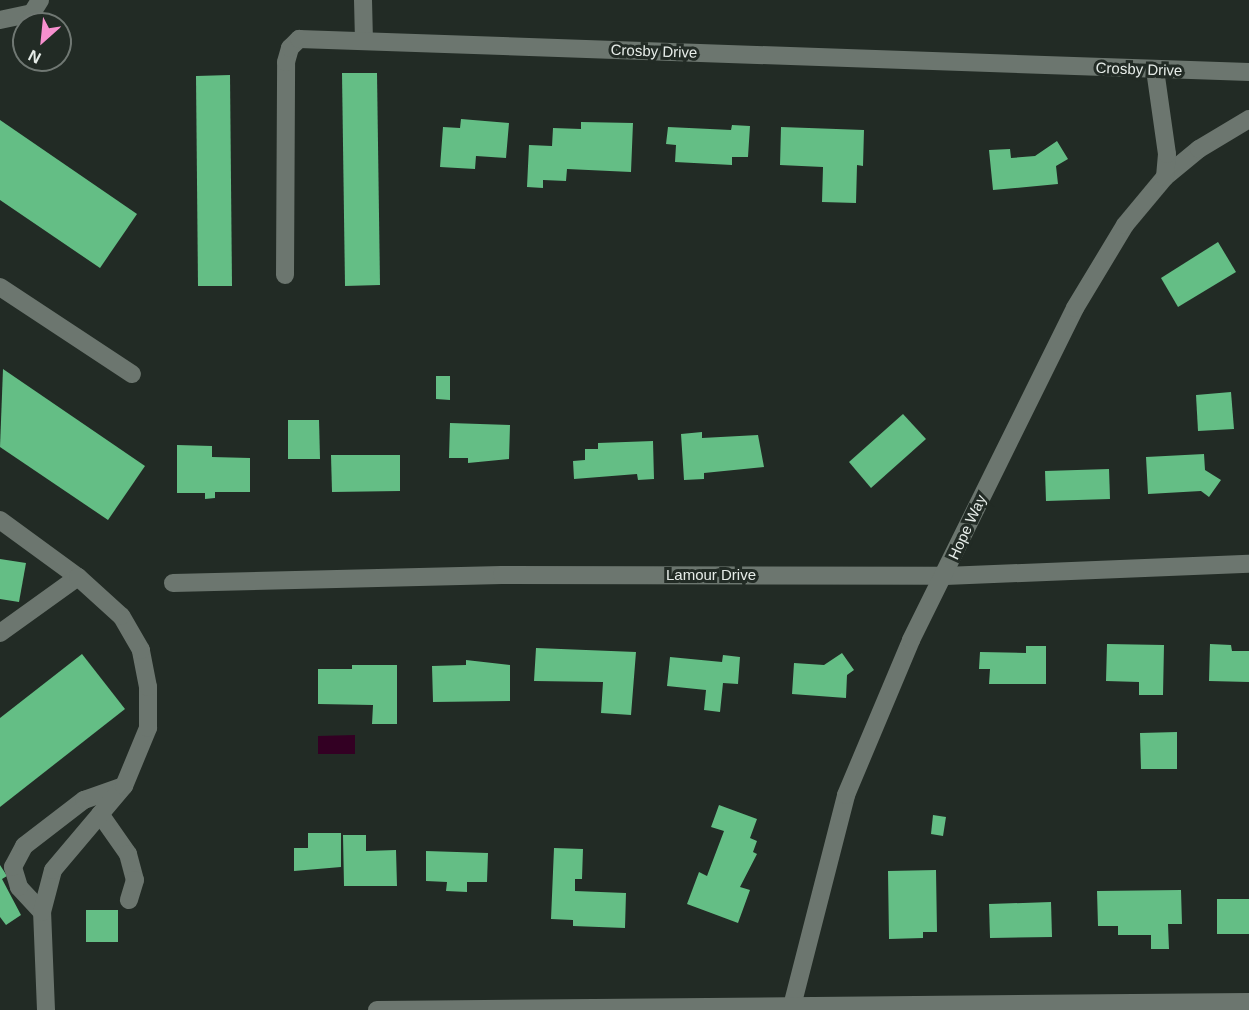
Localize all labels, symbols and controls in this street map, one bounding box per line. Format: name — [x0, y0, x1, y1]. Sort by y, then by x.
north arrow — [12, 12, 72, 72]
street label: Crosby Drive — [610, 40, 698, 62]
text: N — [25, 47, 44, 67]
street label: Crosby Drive — [1095, 58, 1183, 80]
street label: Hope Way — [944, 492, 990, 562]
street label: Lamour Drive — [666, 566, 756, 584]

